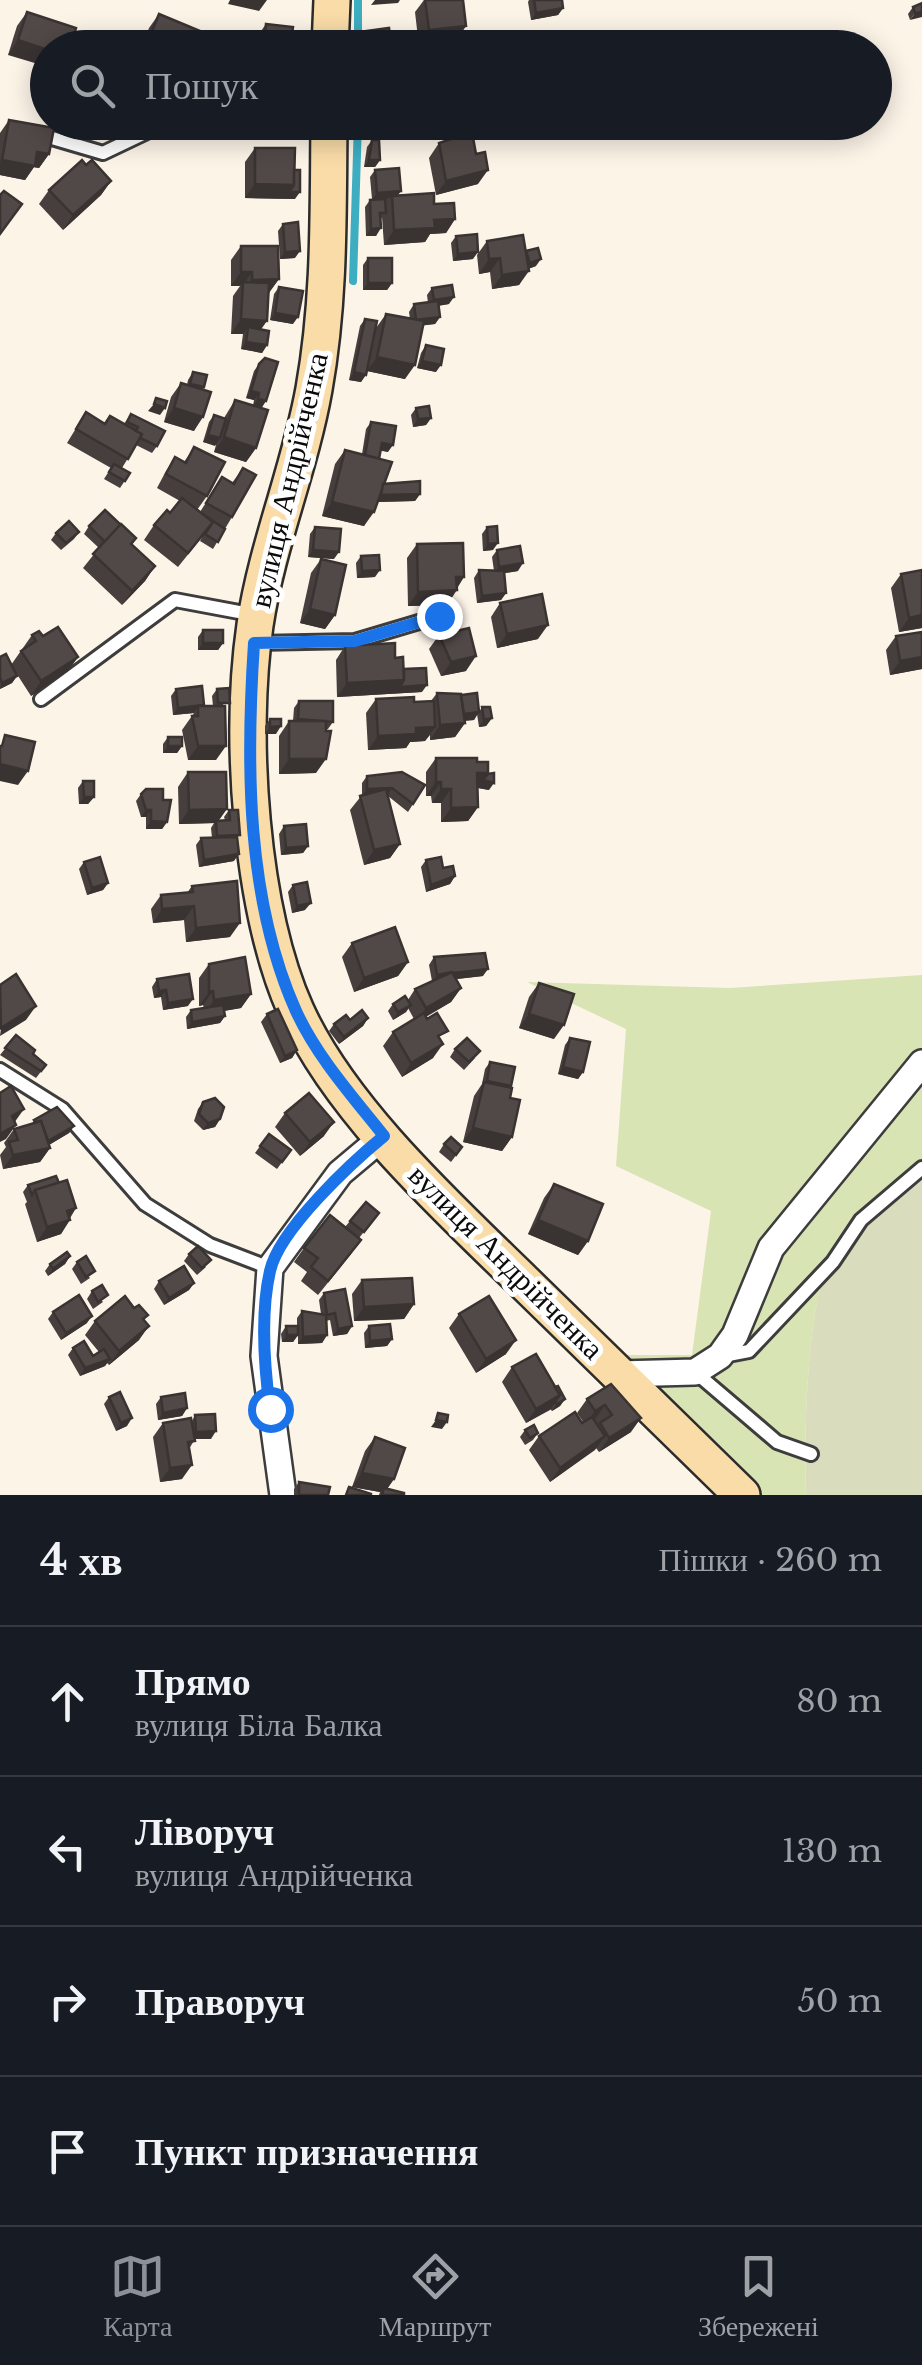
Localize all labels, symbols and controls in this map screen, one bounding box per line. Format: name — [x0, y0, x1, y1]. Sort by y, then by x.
search box — [30, 30, 892, 140]
icon: search — [65, 58, 120, 113]
text: Пошук — [145, 62, 258, 109]
street label: вулиця Андрійченка — [241, 349, 336, 611]
route end — [417, 594, 463, 640]
street label: вулиця Андрійченка — [401, 1156, 612, 1367]
route start — [248, 1387, 294, 1433]
text: 4 хв — [40, 1534, 123, 1586]
text: Пішки · 260 m — [659, 1540, 882, 1580]
text: Прямо — [135, 1658, 251, 1705]
icon: ahead — [40, 1674, 95, 1729]
text: 80 m — [796, 1681, 882, 1721]
text: вулиця Біла Балка — [135, 1705, 382, 1745]
text: Ліворуч — [135, 1808, 274, 1855]
icon: left — [40, 1824, 95, 1879]
text: 130 m — [782, 1831, 882, 1871]
text: вулиця Андрійченка — [135, 1855, 413, 1895]
icon: right — [40, 1974, 95, 2029]
text: Праворуч — [135, 1978, 305, 2025]
text: 50 m — [797, 1981, 882, 2021]
icon: arrive — [40, 2124, 95, 2179]
text: Пункт призначення — [135, 2128, 478, 2175]
tab: Карта — [103, 2249, 173, 2344]
tab: Маршрут — [379, 2249, 492, 2344]
tab: Збережені — [698, 2249, 819, 2344]

